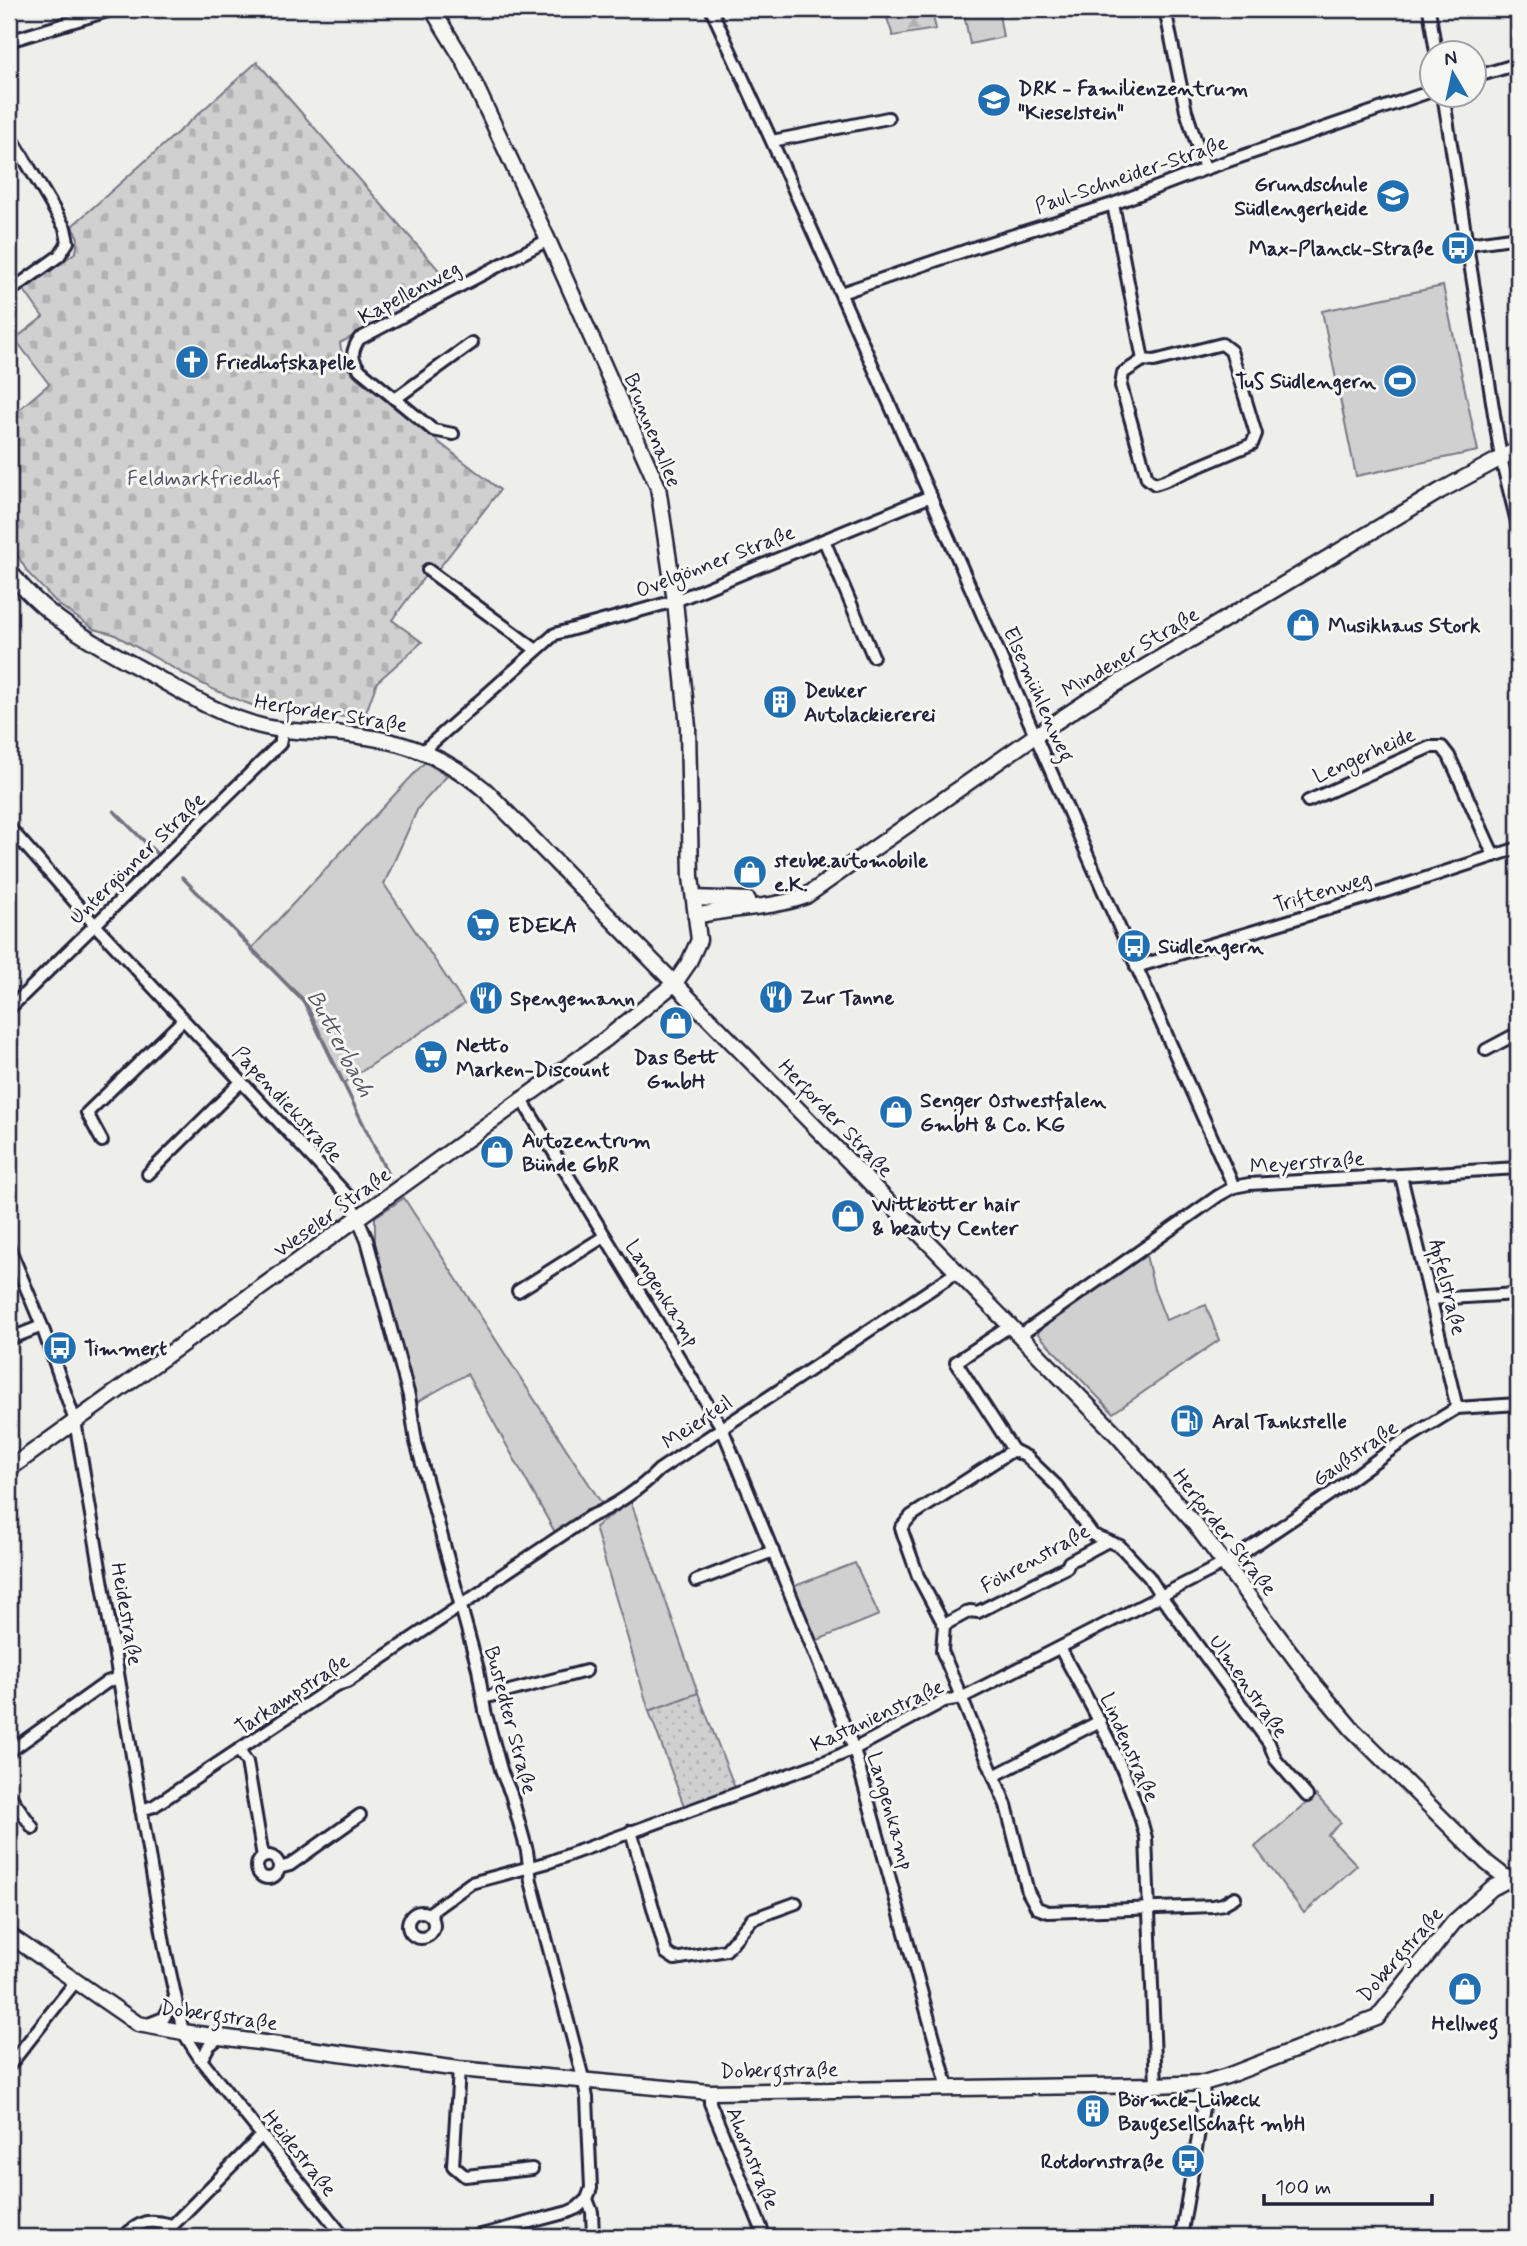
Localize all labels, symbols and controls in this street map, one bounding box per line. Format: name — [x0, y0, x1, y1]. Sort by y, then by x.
north arrow — [1418, 38, 1488, 108]
text: N — [1442, 45, 1459, 72]
place label: DRK - Familienzentrum "Kieselstein" — [1018, 75, 1248, 127]
school or university icon: DRK - Familienzentrum "Kieselstein" — [975, 81, 1013, 119]
street label: Paul-Schneider-Straße — [1031, 129, 1231, 221]
place label: Grundschule Südlengerheide — [1234, 171, 1369, 223]
school or university icon: Grundschule Südlengerheide — [1374, 177, 1412, 215]
bus stop icon: Max-Planck-Straße — [1439, 229, 1477, 267]
place label: Max-Planck-Straße — [1249, 235, 1435, 263]
street label: Kapellenweg — [354, 254, 465, 331]
church icon: Friedhofskapelle — [173, 343, 211, 381]
place label: Friedhofskapelle — [216, 349, 356, 377]
sports icon: TuS Südlengern — [1381, 362, 1419, 400]
place label: TuS Südlengern — [1235, 368, 1377, 396]
street label: Brunnenallee — [616, 369, 688, 492]
park label: Feldmarkfriedhof — [127, 465, 281, 493]
street label: Ovelgönner Straße — [632, 519, 799, 606]
street label: Mindener Straße — [1057, 601, 1204, 705]
shop icon: Musikhaus Stork — [1284, 606, 1322, 644]
place label: Musikhaus Stork — [1328, 612, 1481, 640]
street label: Elsemühlenweg — [994, 622, 1080, 767]
place label: Deuker Autolackiererei — [804, 677, 936, 729]
building icon: Deuker Autolackiererei — [761, 683, 799, 721]
street label: Herforder Straße — [252, 688, 409, 742]
street label: Lengerheide — [1309, 721, 1420, 792]
street label: Untergönner Straße — [63, 786, 212, 931]
place label: steube.automobile e.K. — [774, 847, 928, 899]
shop icon: steube.automobile e.K. — [731, 853, 769, 891]
street label: Triftenweg — [1270, 864, 1374, 920]
supermarket icon: EDEKA — [464, 906, 502, 944]
place label: EDEKA — [508, 912, 577, 940]
bus stop icon: Südlengern — [1115, 927, 1153, 965]
place label: Südlengern — [1158, 933, 1264, 961]
restaurant icon: Zur Tanne — [757, 978, 795, 1016]
restaurant icon: Spengemann — [467, 979, 505, 1017]
place label: Zur Tanne — [800, 984, 895, 1012]
water label: Butterbach — [299, 985, 380, 1103]
place label: Spengemann — [510, 985, 635, 1013]
shop icon: Das Bett GmbH — [657, 1004, 695, 1042]
place label: Netto Marken-Discount — [456, 1032, 610, 1084]
supermarket icon: Netto Marken-Discount — [412, 1038, 450, 1076]
street label: Papendiekstraße — [226, 1040, 349, 1169]
place label: Das Bett GmbH — [633, 1044, 719, 1096]
street label: Herforder Straße — [770, 1053, 899, 1185]
place label: Senger Ostwestfalen GmbH & Co. KG — [920, 1087, 1107, 1139]
shop icon: Senger Ostwestfalen GmbH & Co. KG — [877, 1093, 915, 1131]
place label: Autozentrum Bünde GbR — [522, 1127, 651, 1179]
shop icon: Autozentrum Bünde GbR — [478, 1133, 516, 1171]
street label: Meyerstraße — [1249, 1145, 1365, 1181]
street label: Weseler Straße — [268, 1161, 397, 1265]
place label: Wittkötter hair & beauty Center — [871, 1191, 1021, 1243]
shop icon: Wittkötter hair & beauty Center — [829, 1197, 867, 1235]
street label: Langenkamp — [617, 1235, 706, 1353]
street label: Apfelstraße — [1421, 1236, 1472, 1338]
bus stop icon: Timmert — [41, 1329, 79, 1367]
place label: Timmert — [84, 1335, 167, 1363]
street label: Meierteil — [657, 1389, 738, 1457]
fuel station icon: Aral Tankstelle — [1168, 1402, 1206, 1440]
place label: Aral Tankstelle — [1212, 1408, 1347, 1436]
street label: Gaußstraße — [1307, 1414, 1404, 1494]
street label: Herforder Straße — [1164, 1463, 1283, 1603]
street label: Föhrenstraße — [976, 1517, 1095, 1600]
street label: Heidestraße — [103, 1560, 149, 1668]
street label: Ulmenstraße — [1202, 1629, 1294, 1744]
street label: Bustedter Straße — [477, 1643, 543, 1797]
street label: Tarkampstraße — [230, 1647, 355, 1742]
street label: Kastanienstraße — [806, 1673, 948, 1759]
street label: Lindenstraße — [1093, 1688, 1166, 1806]
street label: Langenkamp — [859, 1749, 920, 1874]
street label: Dobergstraße — [1351, 1901, 1452, 2010]
shop icon: Hellweg — [1446, 1970, 1484, 2008]
street label: Dobergstraße — [158, 1994, 279, 2040]
place label: Hellweg — [1432, 2010, 1499, 2040]
street label: Dobergstraße — [720, 2056, 838, 2088]
place label: Börmck-Lübeck Baugesellschaft mbH — [1118, 2086, 1305, 2140]
building icon: Börmck-Lübeck Baugesellschaft mbH — [1074, 2092, 1112, 2130]
street label: Ahornstraße — [719, 2103, 785, 2214]
street label: Heidestraße — [256, 2104, 343, 2203]
bus stop icon: Rotdornstraße — [1169, 2142, 1207, 2180]
place label: Rotdornstraße — [1041, 2148, 1165, 2176]
scale bar — [1264, 2162, 1432, 2206]
text: 100 m — [1275, 2174, 1331, 2202]

